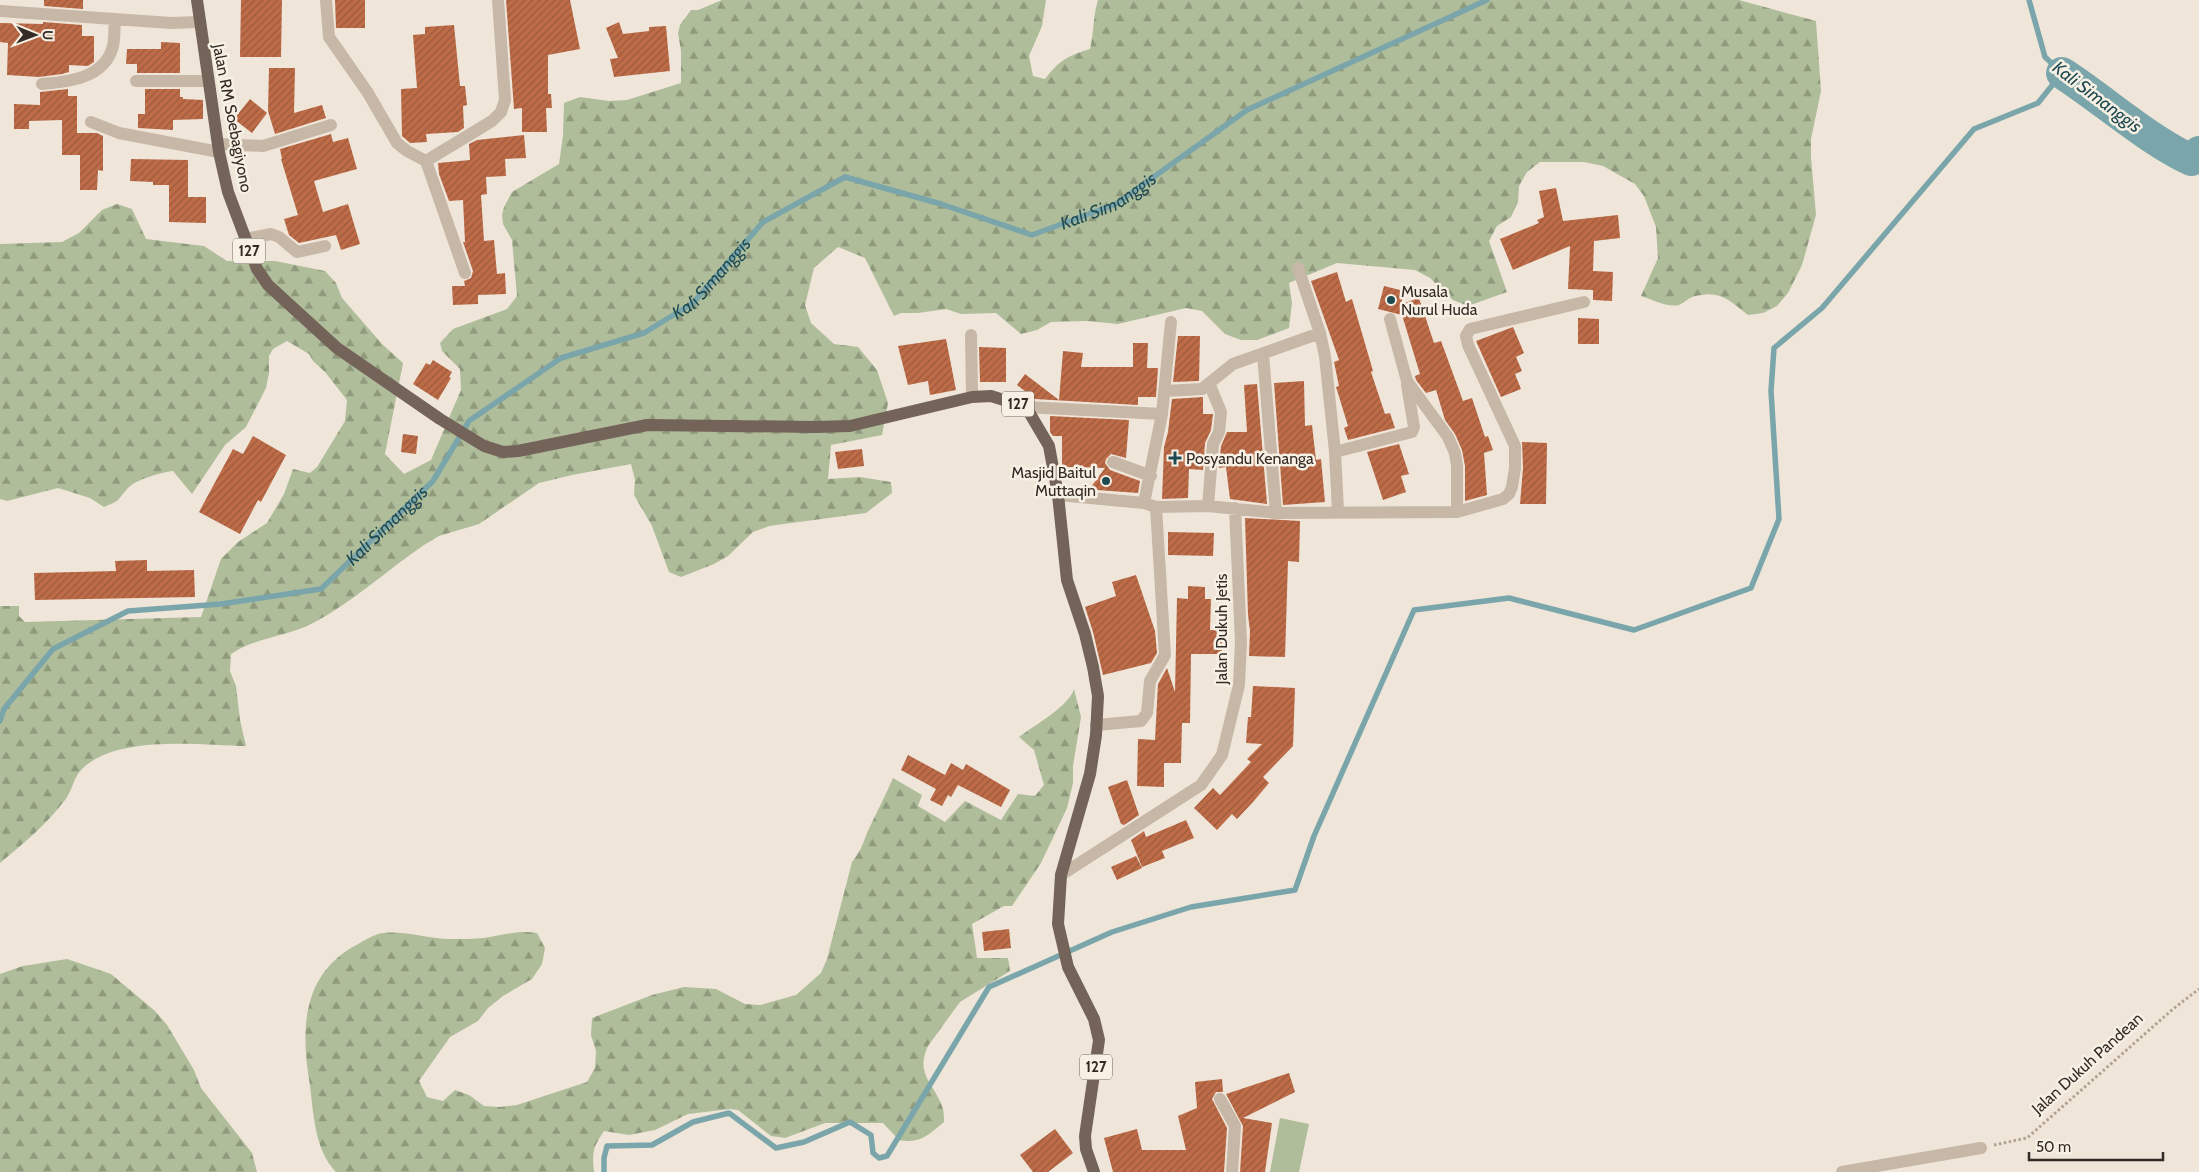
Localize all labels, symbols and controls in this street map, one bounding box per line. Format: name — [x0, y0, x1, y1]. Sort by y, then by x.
north arrow — [10, 10, 60, 60]
text: U — [39, 30, 57, 40]
street label: Jalan RM Soebagiyono — [209, 41, 256, 194]
water label: Kali Simanggis — [2048, 56, 2146, 138]
water label: Kali Simanggis — [1057, 168, 1161, 235]
water label: Kali Simanggis — [668, 233, 756, 324]
road number: 127 — [233, 238, 265, 264]
place label: Musala Nurul Huda — [1401, 282, 1478, 319]
marker: Musala Nurul Huda — [1385, 294, 1397, 306]
road number: 127 — [1002, 392, 1034, 416]
place label: Posyandu Kenanga — [1186, 449, 1314, 468]
marker: Posyandu Kenanga — [1168, 451, 1182, 465]
place label: Masjid Baitul Muttaqin — [1011, 463, 1096, 500]
marker: Masjid Baitul Muttaqin — [1100, 475, 1112, 487]
water label: Kali Simanggis — [341, 481, 432, 570]
street label: Jalan Dukuh Jetis — [1212, 573, 1231, 685]
street label: Jalan Dukuh Pandean — [2027, 1009, 2147, 1119]
road number: 127 — [1080, 1054, 1112, 1080]
scale bar — [2029, 1130, 2163, 1162]
text: 50 m — [2036, 1138, 2071, 1156]

